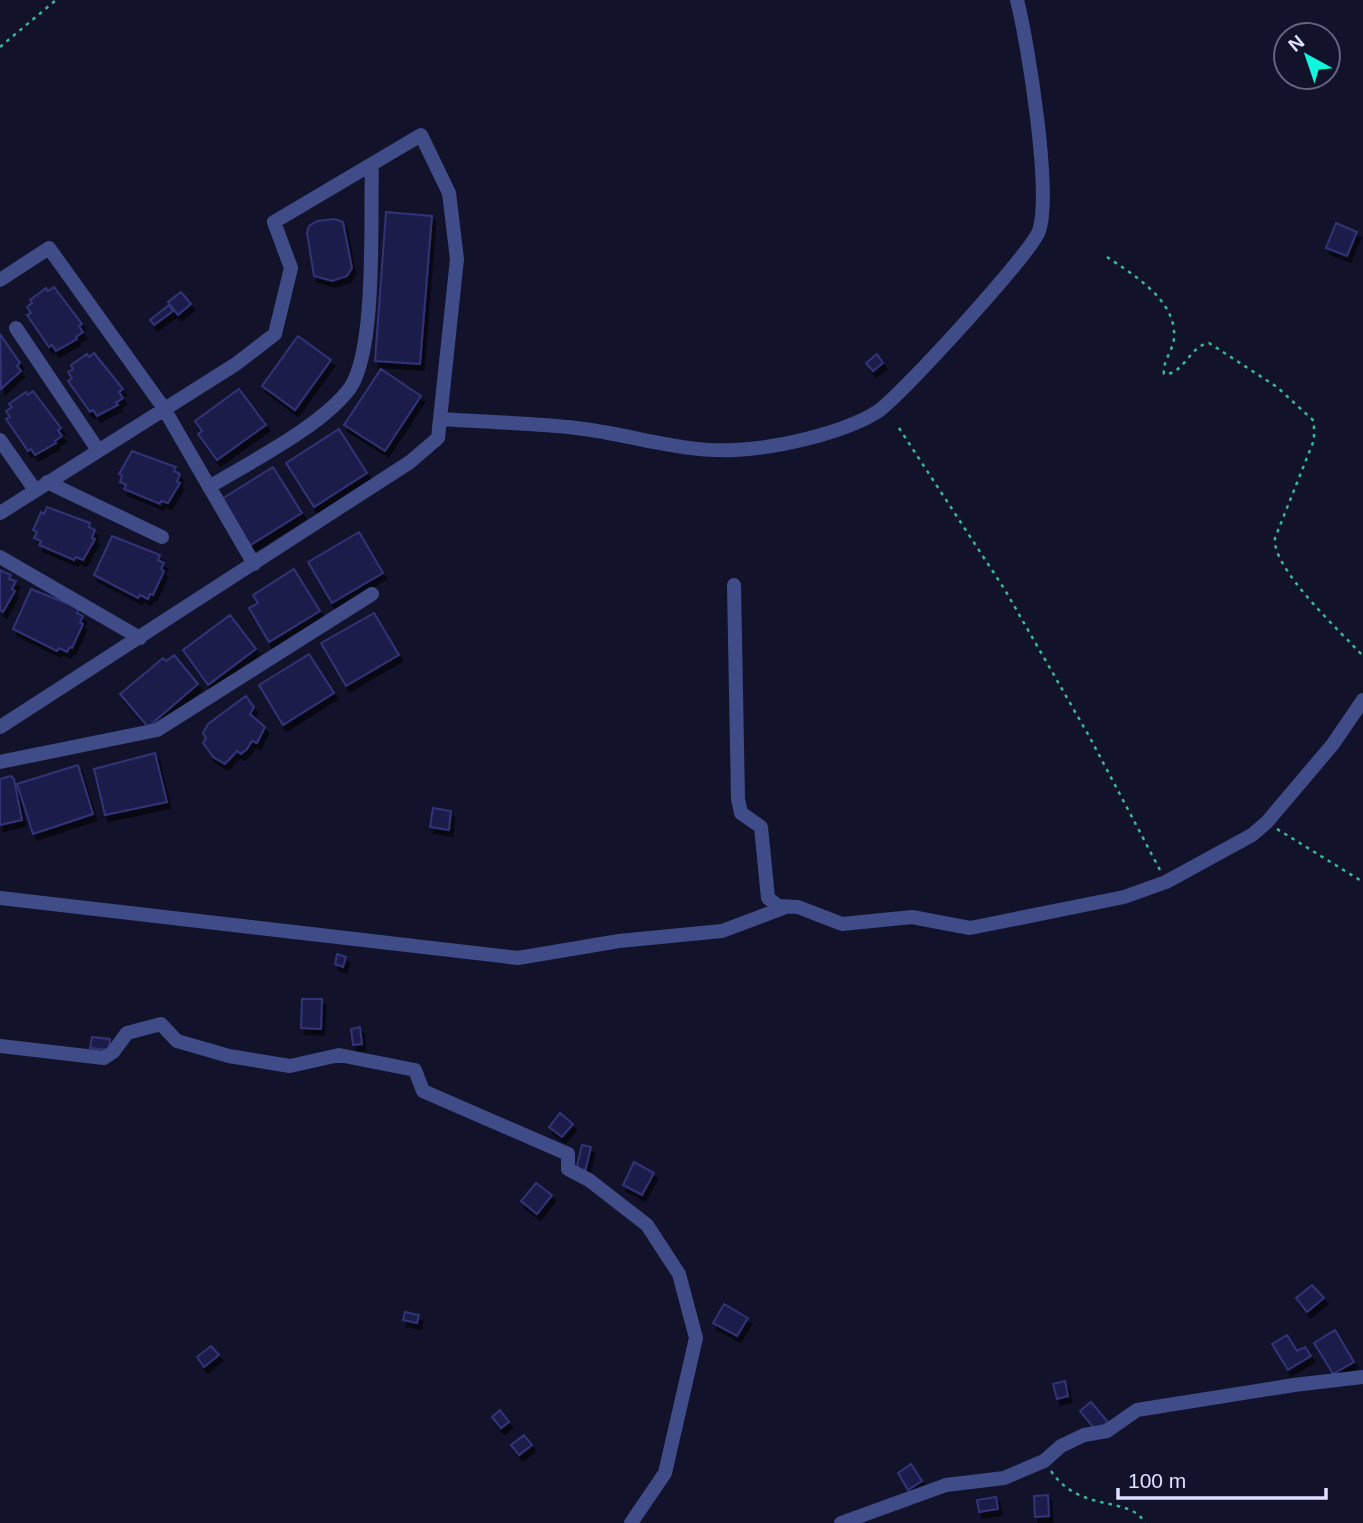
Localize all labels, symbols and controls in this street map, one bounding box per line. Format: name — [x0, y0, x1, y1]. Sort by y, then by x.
north arrow — [1272, 21, 1342, 91]
text: N — [1284, 31, 1308, 56]
scale bar — [1118, 1456, 1326, 1500]
text: 100 m — [1128, 1469, 1186, 1492]

